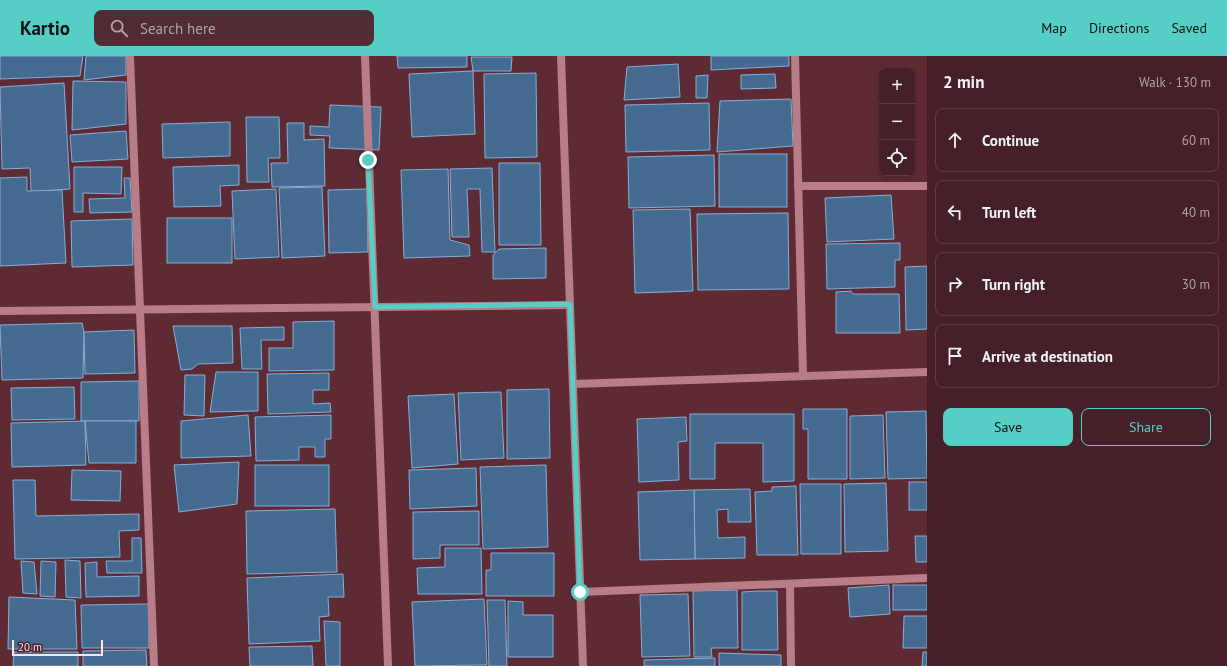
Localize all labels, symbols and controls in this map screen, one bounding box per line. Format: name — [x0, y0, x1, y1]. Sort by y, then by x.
search box — [94, 10, 374, 46]
text: Kartio — [20, 16, 70, 40]
icon: search — [108, 17, 130, 39]
text: Search here — [140, 19, 216, 38]
text: Map — [1041, 19, 1067, 37]
text: Directions — [1089, 19, 1149, 37]
text: Saved — [1171, 19, 1207, 37]
map controls — [879, 68, 915, 176]
button: + — [879, 68, 915, 104]
text: 2 min — [943, 71, 984, 93]
text: Walk · 130 m — [1139, 74, 1211, 91]
button: − — [879, 104, 915, 140]
icon: ahead — [944, 129, 966, 151]
text: Continue — [982, 131, 1039, 150]
text: 60 m — [1182, 132, 1210, 149]
button: locate — [879, 140, 915, 176]
route end — [359, 151, 377, 169]
icon: left — [944, 201, 966, 223]
text: Turn left — [982, 203, 1036, 222]
text: 40 m — [1182, 204, 1210, 221]
icon: right — [944, 273, 966, 295]
text: Turn right — [982, 275, 1045, 294]
text: 30 m — [1182, 276, 1210, 293]
icon: arrive — [944, 345, 966, 367]
text: Arrive at destination — [982, 347, 1113, 366]
button: Save — [943, 408, 1073, 446]
button: Share — [1081, 408, 1211, 446]
route start — [571, 583, 589, 601]
scale bar — [12, 638, 103, 657]
text: 20 m — [18, 640, 42, 654]

